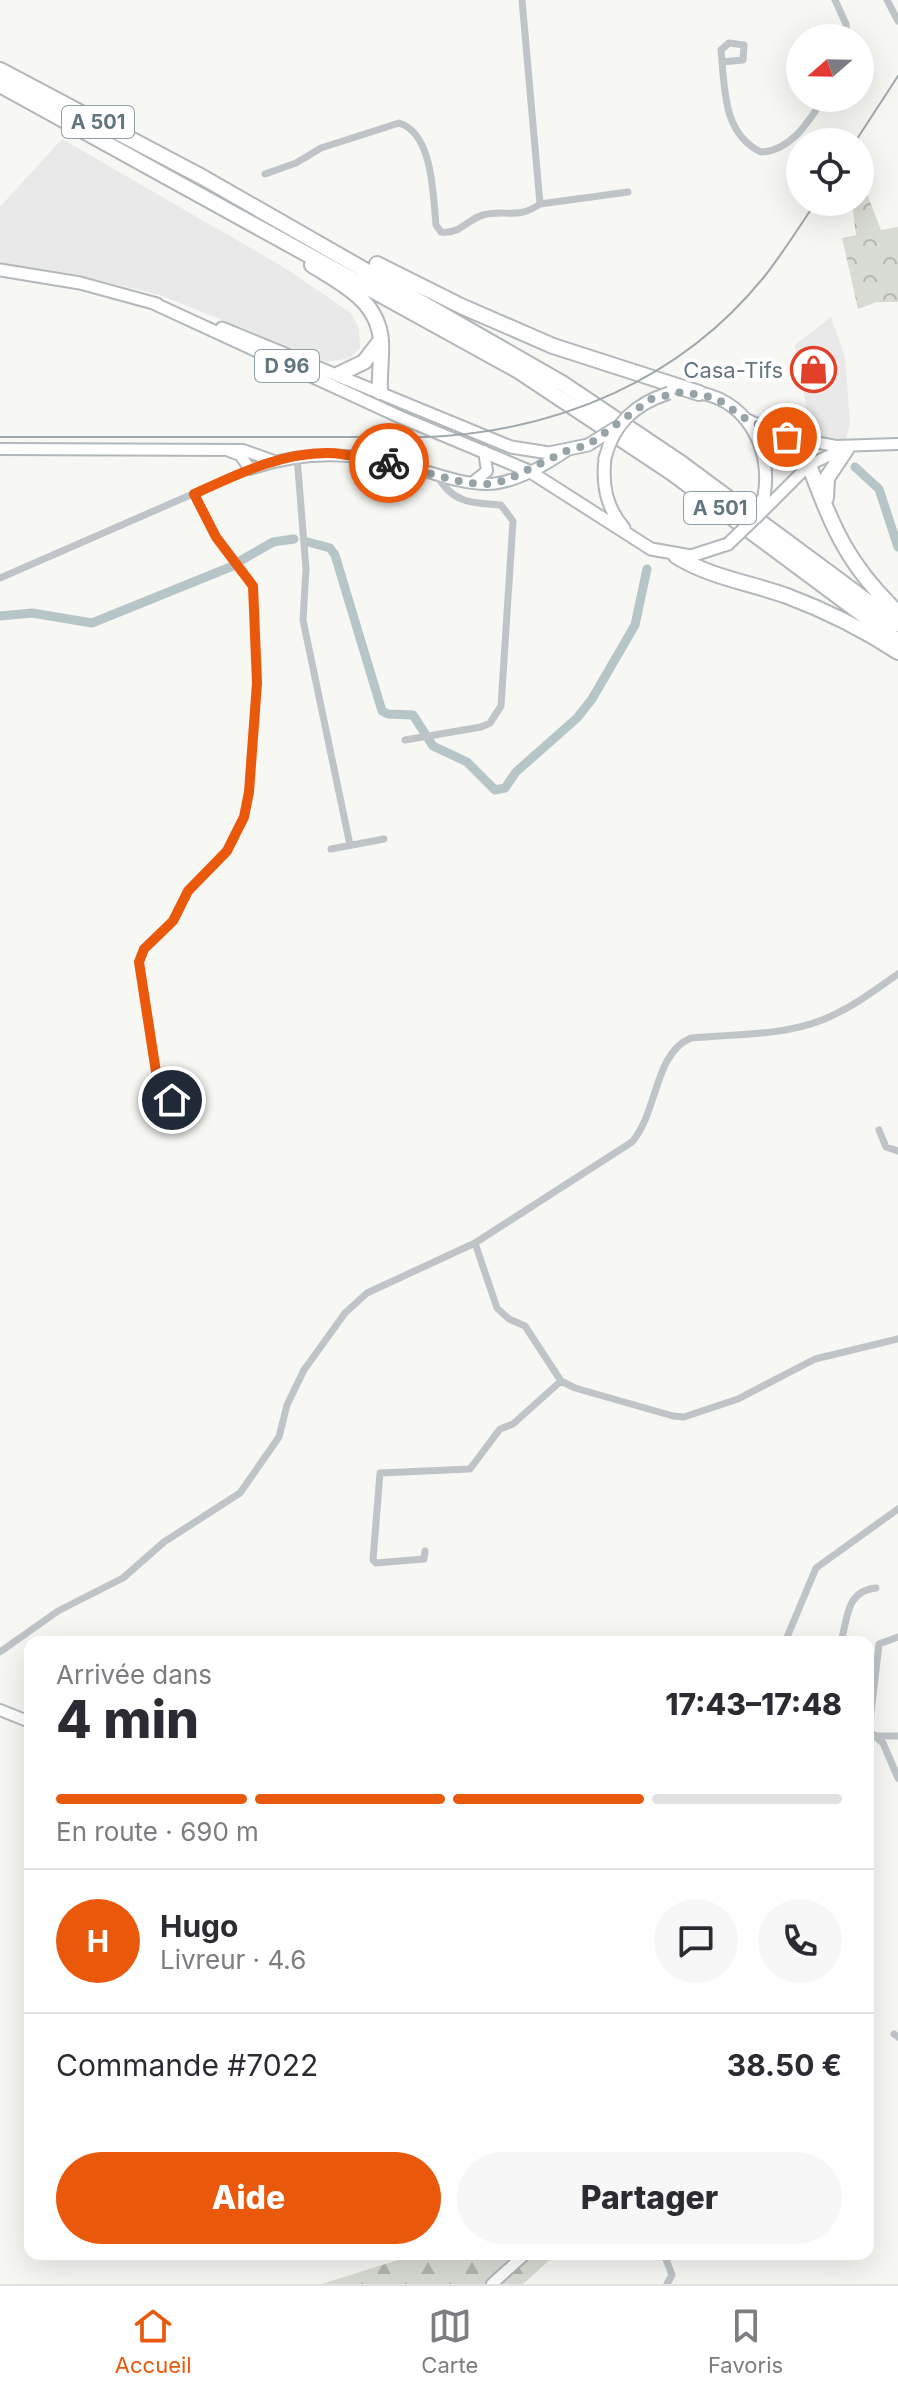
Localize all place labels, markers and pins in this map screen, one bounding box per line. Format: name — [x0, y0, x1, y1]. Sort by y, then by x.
shop icon: Casa-Tifs — [790, 346, 838, 394]
place label: Casa-Tifs — [683, 357, 783, 383]
pin — [753, 403, 821, 471]
pin — [138, 1066, 206, 1134]

